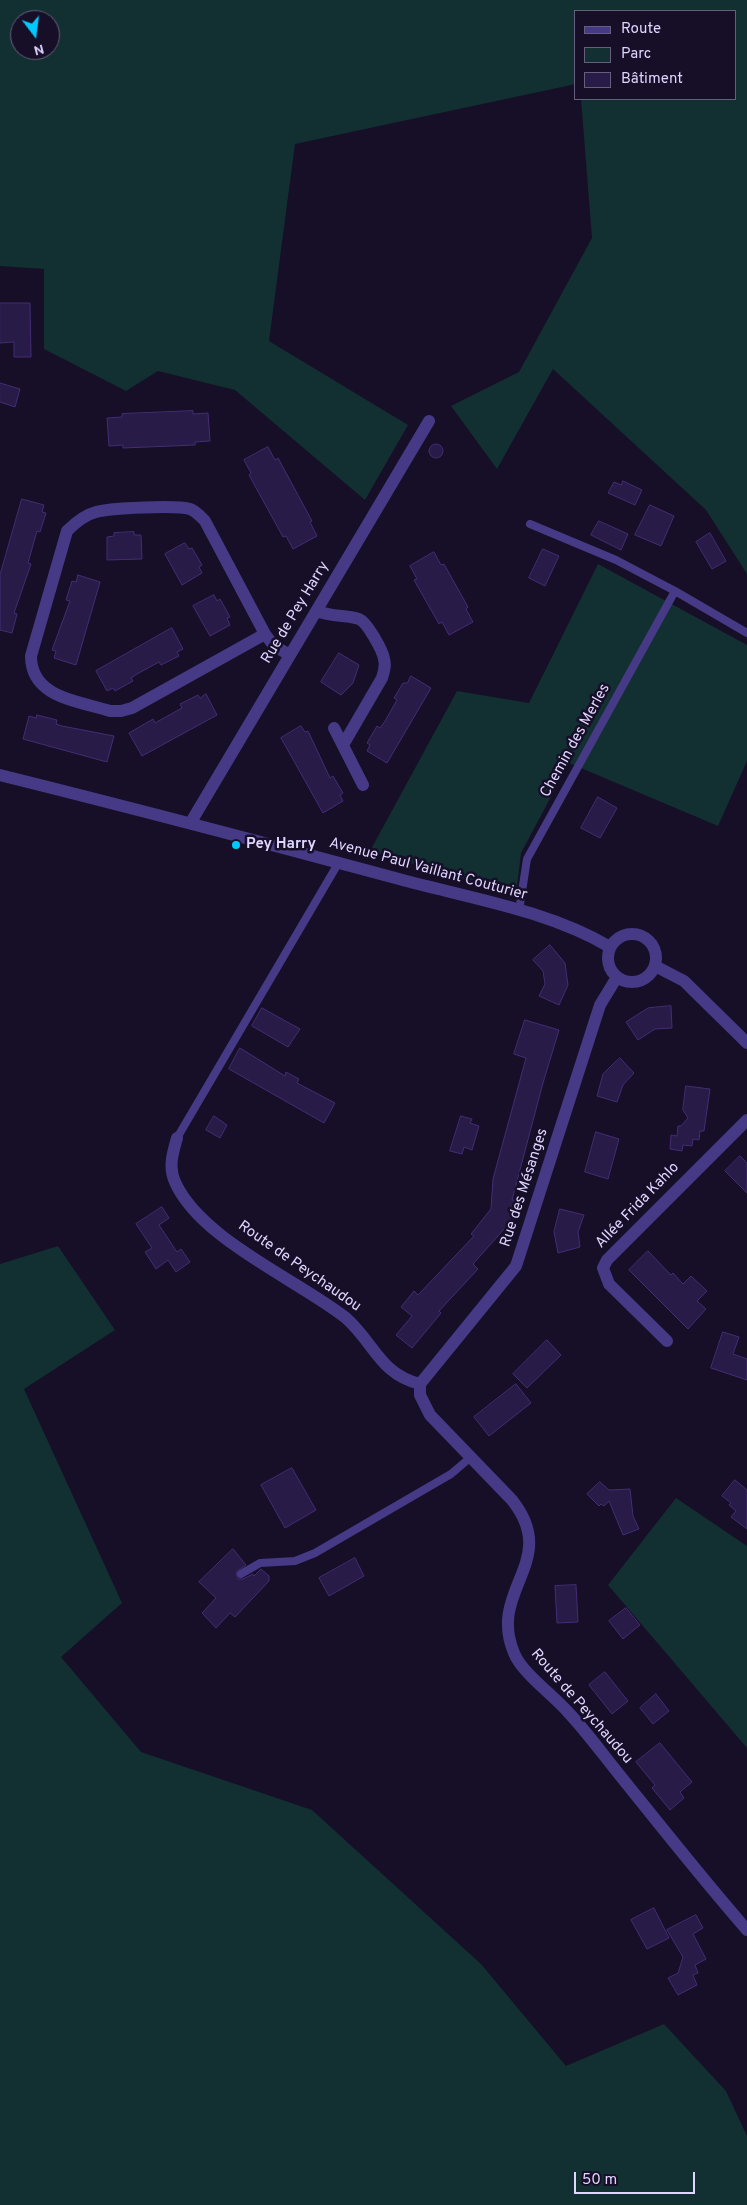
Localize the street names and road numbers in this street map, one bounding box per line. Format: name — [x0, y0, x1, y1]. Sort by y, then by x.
street label: Rue de Pey Harry — [258, 559, 334, 667]
street label: Chemin des Merles — [537, 681, 615, 801]
street label: Avenue Paul Vaillant Couturier — [327, 835, 529, 905]
street label: Rue des Mésanges — [497, 1126, 553, 1250]
street label: Allée Frida Kahlo — [592, 1159, 684, 1253]
street label: Route de Peychaudou — [234, 1218, 364, 1316]
street label: Route de Peychaudou — [526, 1646, 636, 1768]

